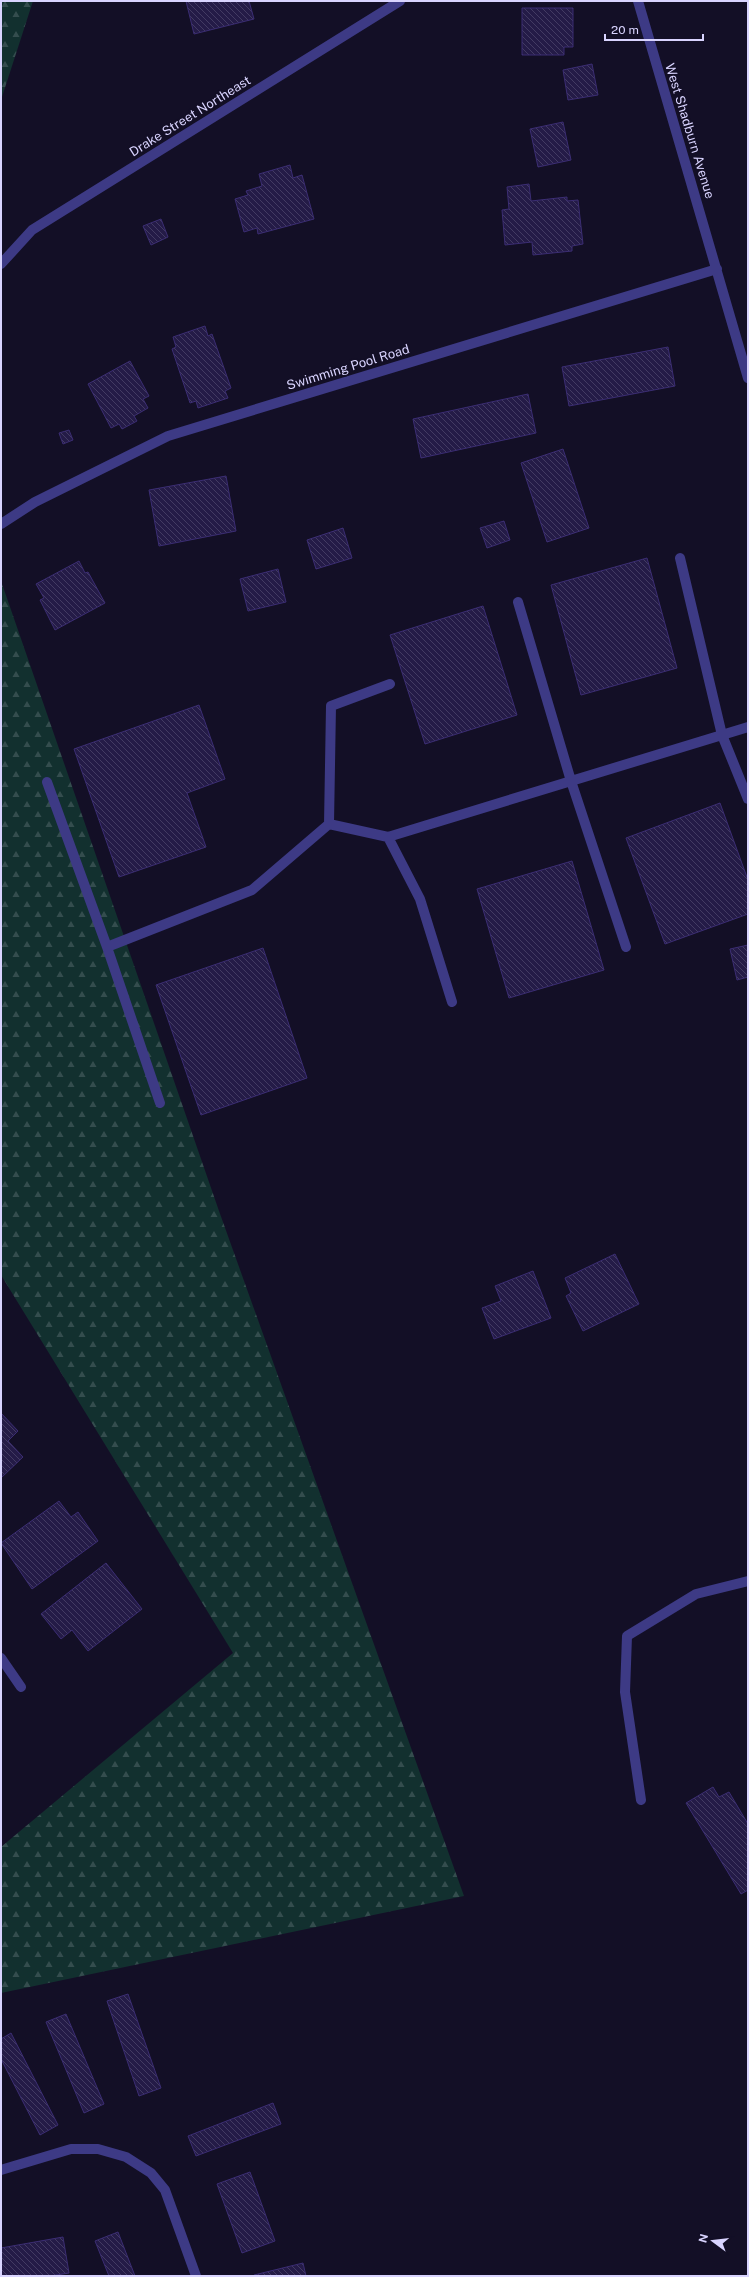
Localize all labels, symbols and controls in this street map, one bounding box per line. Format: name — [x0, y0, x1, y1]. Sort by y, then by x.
scale bar — [605, 16, 703, 42]
text: 20 m — [611, 23, 639, 37]
street label: West Shadburn Avenue — [662, 62, 718, 200]
street label: Drake Street Northeast — [127, 73, 253, 159]
street label: Swimming Pool Road — [285, 341, 411, 393]
north arrow — [693, 2221, 733, 2261]
text: N — [696, 2233, 710, 2244]

